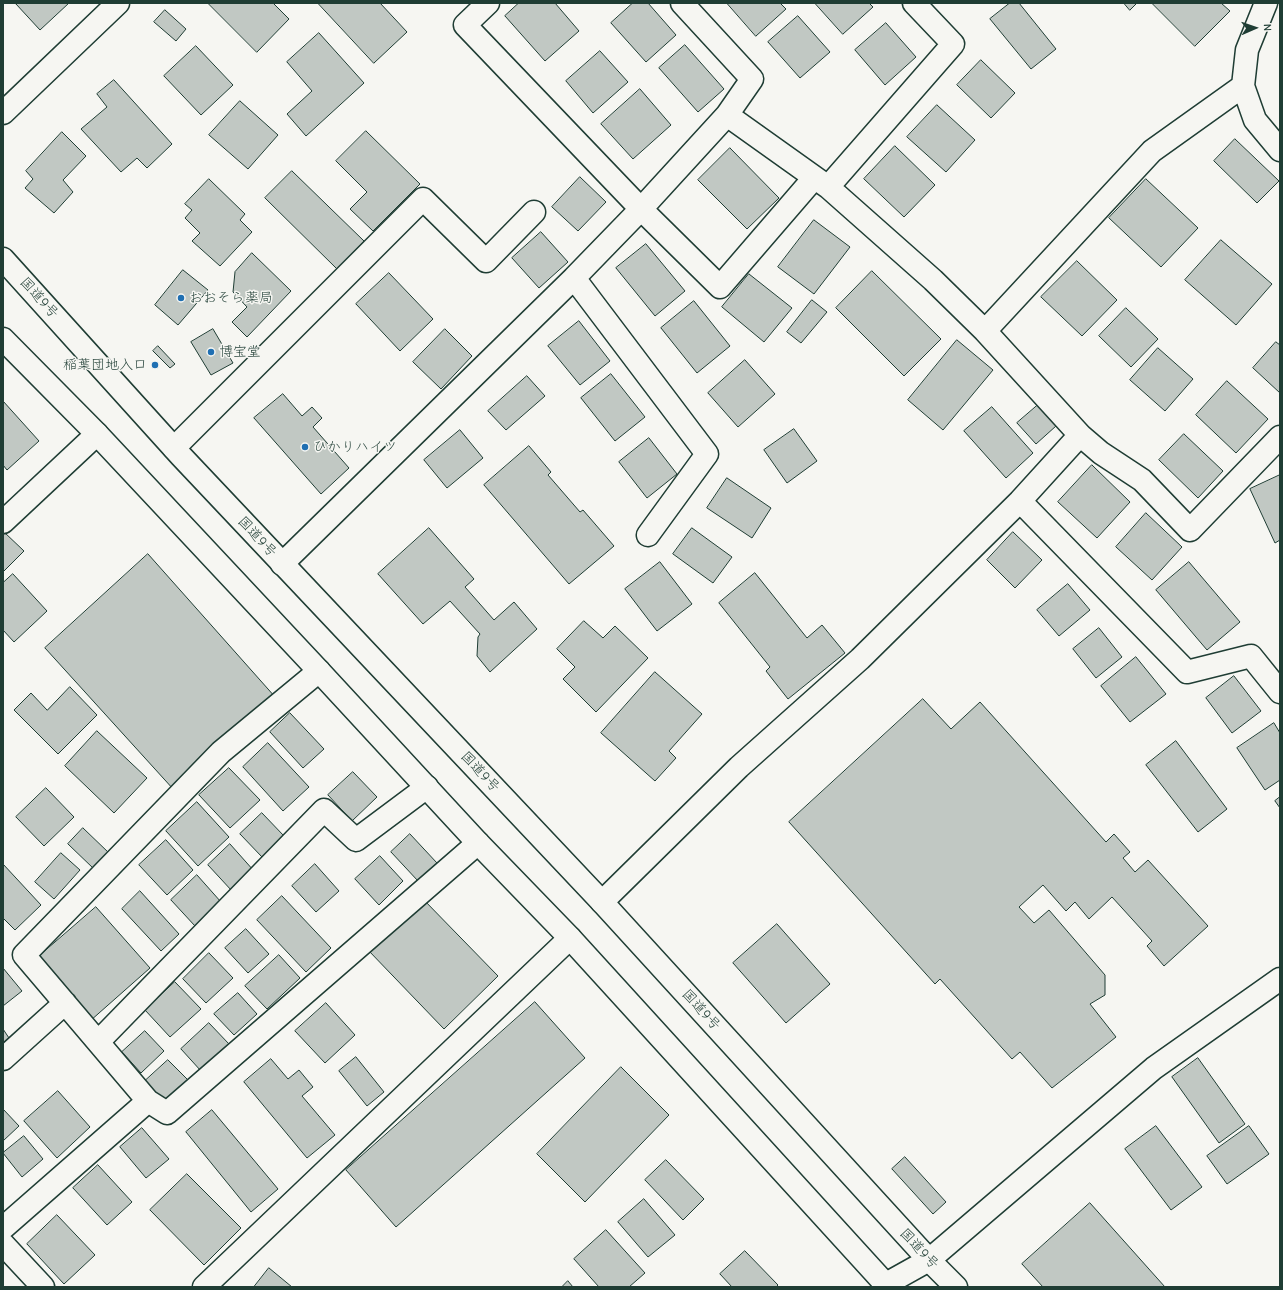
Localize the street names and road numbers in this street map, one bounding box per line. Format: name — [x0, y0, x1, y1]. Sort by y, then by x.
street label: 国道9号 — [16, 274, 62, 322]
street label: 国道9号 — [234, 513, 280, 561]
street label: 国道9号 — [457, 748, 503, 796]
street label: 国道9号 — [678, 986, 724, 1034]
street label: 国道9号 — [896, 1225, 942, 1273]

